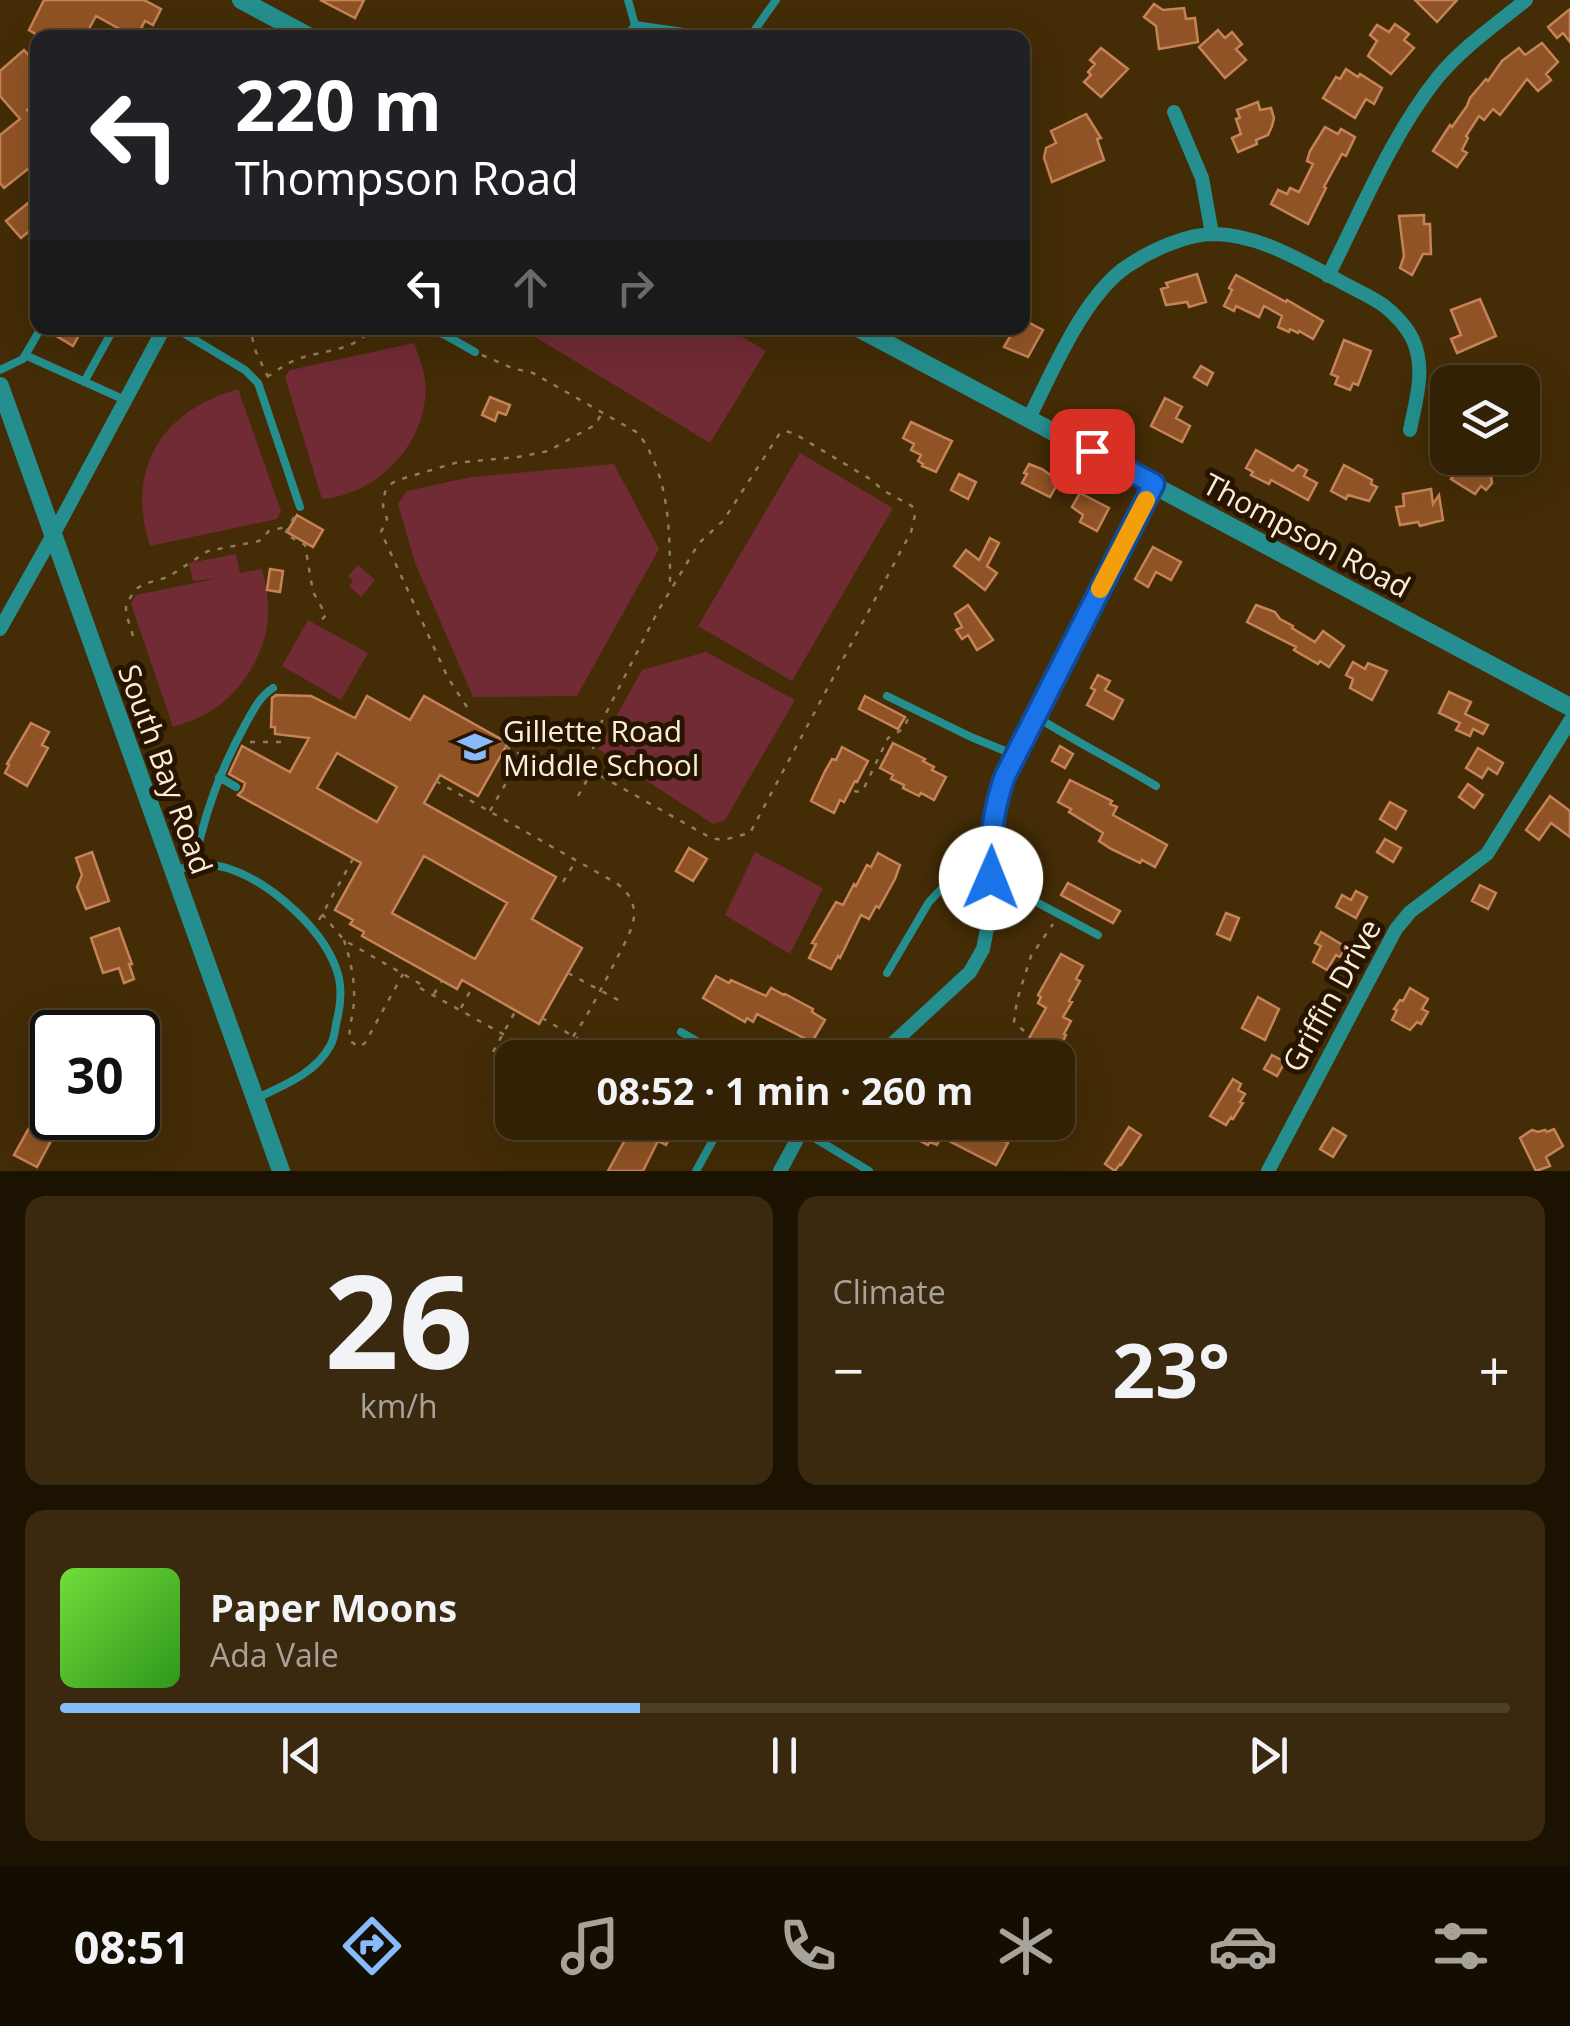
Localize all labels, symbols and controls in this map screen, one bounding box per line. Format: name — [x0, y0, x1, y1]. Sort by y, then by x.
text: 220 m — [235, 56, 442, 152]
icon: left — [70, 70, 200, 200]
text: Thompson Road — [235, 147, 579, 208]
icon: left — [398, 260, 453, 315]
icon: ahead — [503, 260, 558, 315]
icon: right — [608, 260, 663, 315]
map controls — [1430, 365, 1540, 475]
button: layers — [1430, 365, 1540, 475]
pin — [1050, 409, 1135, 494]
icon: arrive — [1065, 424, 1120, 479]
street label: Thompson Road — [1196, 463, 1418, 607]
street label: South Bay Road — [109, 659, 223, 879]
place label: Gillette Road Middle School — [503, 710, 699, 785]
school or university icon: Gillette Road Middle School — [456, 728, 494, 766]
position arrow — [939, 826, 1043, 930]
street label: Griffin Drive — [1272, 911, 1390, 1079]
speed limit sign: 30 — [30, 1010, 160, 1140]
text: 08:52 · 1 min · 260 m — [597, 1064, 973, 1116]
text: 26 — [324, 1230, 473, 1407]
text: Climate — [833, 1270, 946, 1313]
text: 23° — [1112, 1318, 1230, 1420]
text: − — [833, 1332, 864, 1407]
text: + — [1479, 1332, 1510, 1407]
text: km/h — [360, 1384, 438, 1427]
text: Paper Moons — [210, 1581, 457, 1633]
text: Ada Vale — [210, 1633, 339, 1676]
icon: previous — [274, 1728, 329, 1783]
icon: pause — [757, 1728, 812, 1783]
icon: next — [1241, 1728, 1296, 1783]
icon: directions — [337, 1911, 407, 1981]
icon: music — [555, 1911, 625, 1981]
icon: phone — [773, 1911, 843, 1981]
icon: climate — [991, 1911, 1061, 1981]
icon: car — [1208, 1911, 1278, 1981]
icon: filters — [1426, 1911, 1496, 1981]
text: 08:51 — [74, 1916, 190, 1977]

